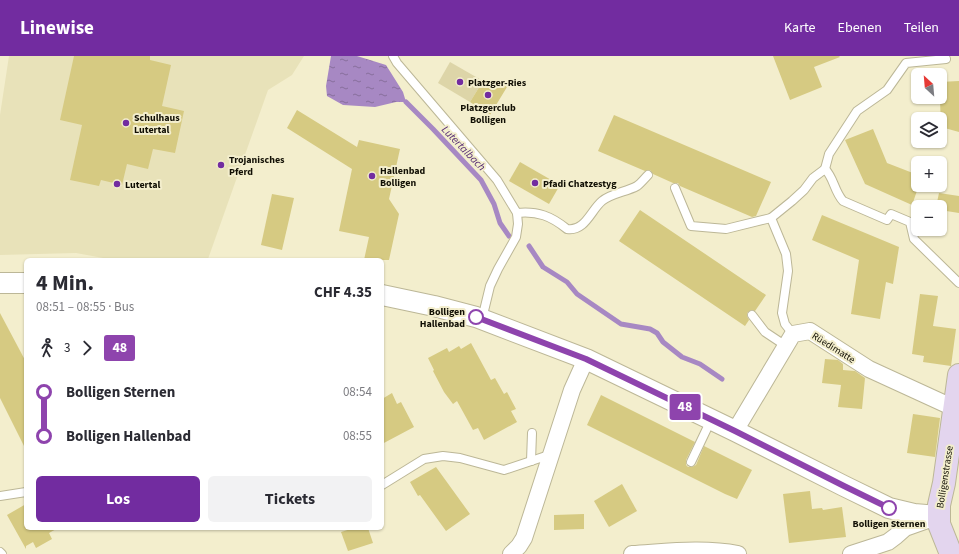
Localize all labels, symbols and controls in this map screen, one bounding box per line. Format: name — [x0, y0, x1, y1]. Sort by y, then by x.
text: Linewise — [20, 15, 94, 42]
text: Karte — [784, 18, 816, 38]
text: Ebenen — [838, 18, 882, 38]
text: Teilen — [904, 18, 939, 38]
north arrow — [911, 68, 947, 104]
map controls — [911, 68, 947, 236]
place label: Platzger-Ries — [468, 76, 527, 90]
marker: Platzger-Ries — [455, 77, 465, 87]
marker: Platzgerclub Bolligen — [483, 90, 493, 100]
place label: Platzgerclub Bolligen — [460, 101, 516, 127]
place label: Schulhaus Lutertal — [134, 111, 180, 137]
button: layers — [911, 112, 947, 148]
marker: Schulhaus Lutertal — [121, 118, 131, 128]
water label: Lutertalbach — [438, 122, 489, 174]
place label: Trojanisches Pferd — [229, 153, 285, 179]
button: + — [911, 156, 947, 192]
marker: Trojanisches Pferd — [216, 160, 226, 170]
place label: Hallenbad Bolligen — [380, 164, 426, 190]
marker: Hallenbad Bolligen — [367, 171, 377, 181]
place label: Pfadi Chatzestyg — [543, 177, 617, 191]
place label: Lutertal — [125, 178, 160, 192]
marker: Pfadi Chatzestyg — [530, 178, 540, 188]
marker: Lutertal — [112, 179, 122, 189]
button: − — [911, 200, 947, 236]
text: 4 Min. — [36, 267, 94, 299]
text: CHF 4.35 — [314, 282, 372, 303]
text: 08:51 – 08:55 · Bus — [36, 298, 134, 316]
place label: Bolligen Hallenbad — [420, 305, 465, 331]
marker: Bolligen Hallenbad — [468, 309, 484, 325]
street label: Rüedimatte — [809, 329, 858, 367]
icon: walk — [36, 337, 58, 359]
icon: forward — [76, 337, 98, 359]
text: 48 — [112, 338, 127, 358]
text: 3 — [64, 339, 70, 357]
text: Bolligen Sternen — [66, 382, 175, 403]
text: 08:54 — [343, 383, 372, 401]
line badge: 48 — [667, 394, 703, 420]
text: 48 — [678, 397, 692, 417]
text: Bolligen Hallenbad — [66, 426, 191, 447]
text: 08:55 — [343, 427, 372, 445]
street label: Bolligenstrasse — [933, 445, 957, 509]
button: Los — [36, 476, 200, 522]
button: Tickets — [208, 476, 372, 522]
marker: Bolligen Sternen — [881, 500, 897, 516]
place label: Bolligen Sternen — [853, 517, 926, 531]

